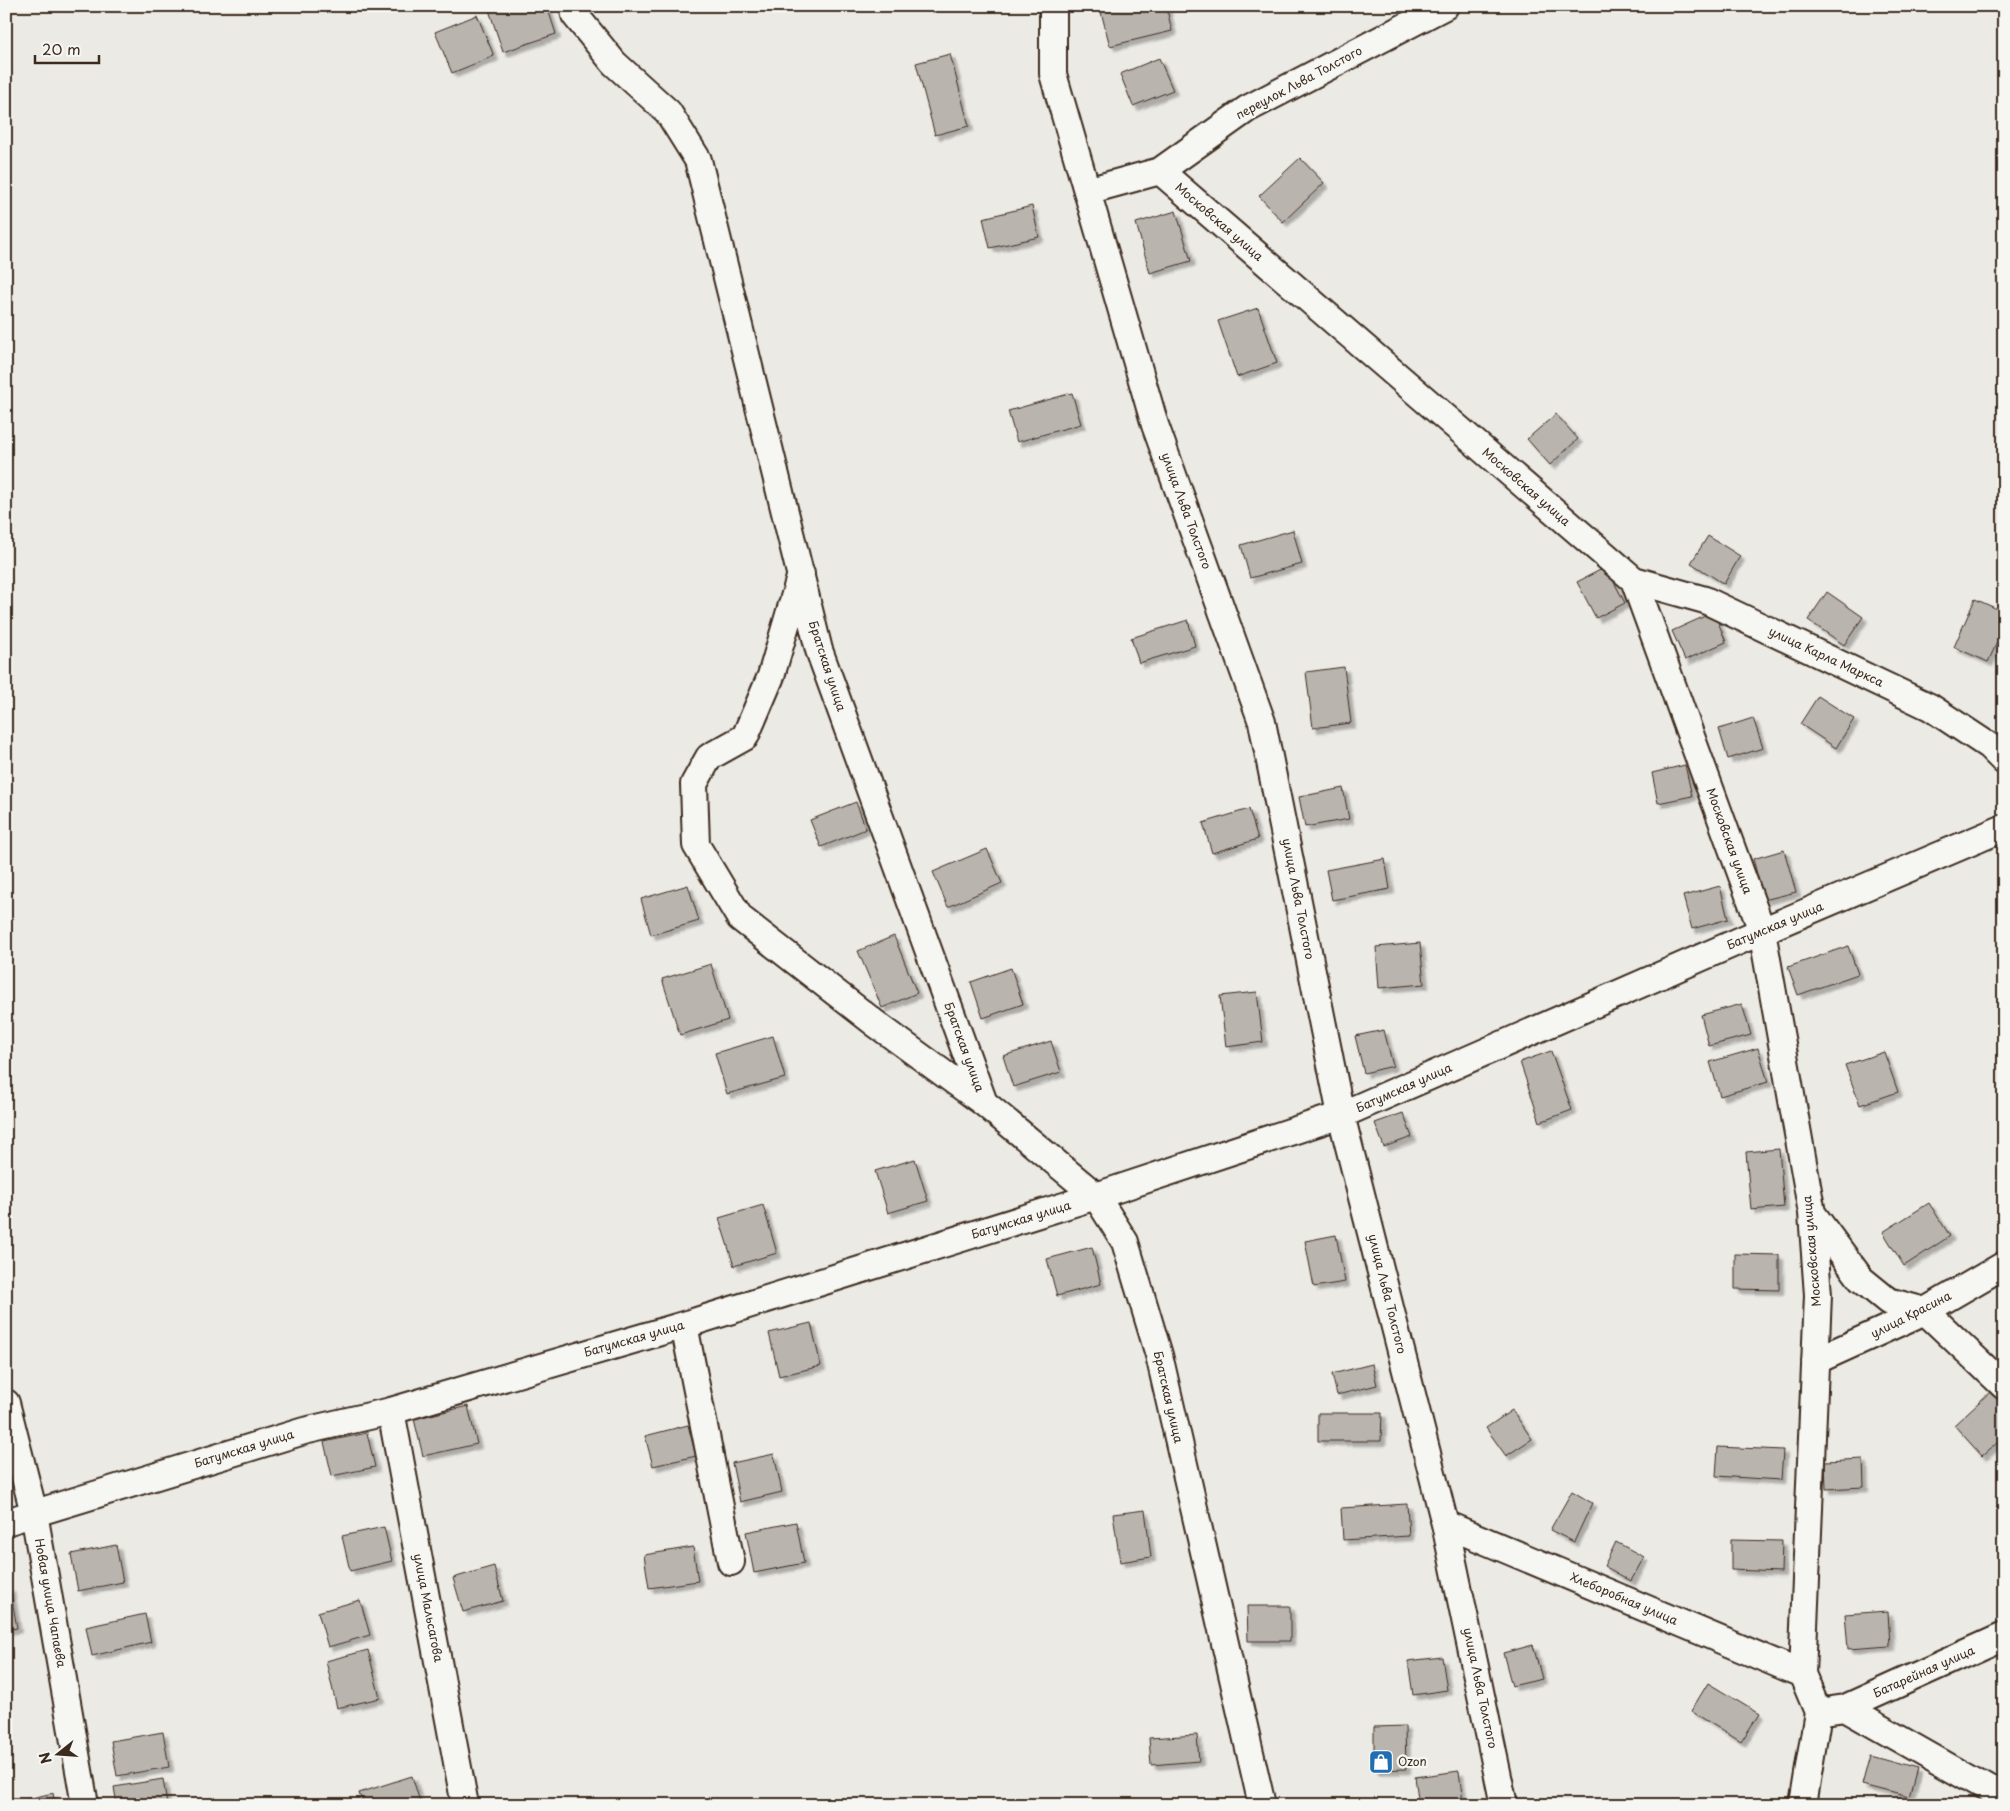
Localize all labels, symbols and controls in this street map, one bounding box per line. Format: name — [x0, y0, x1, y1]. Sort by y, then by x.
scale bar — [35, 32, 99, 64]
text: 20 m — [42, 37, 81, 60]
street label: переулок Льва Толстого — [1232, 41, 1365, 123]
street label: Московская улица — [1172, 178, 1268, 265]
street label: Московская улица — [1479, 443, 1575, 530]
street label: улица Льва Толстого — [1157, 450, 1217, 572]
street label: Братская улица — [805, 618, 851, 714]
street label: улица Карла Маркса — [1766, 622, 1887, 691]
street label: Московская улица — [1702, 785, 1758, 897]
street label: улица Льва Толстого — [1278, 837, 1320, 961]
street label: Батумская улица — [1723, 896, 1826, 954]
street label: Братская улица — [940, 999, 990, 1095]
street label: Батумская улица — [1353, 1058, 1455, 1116]
street label: Московская улица — [1797, 1194, 1825, 1307]
street label: Батумская улица — [969, 1195, 1073, 1243]
street label: улица Льва Толстого — [1364, 1232, 1412, 1356]
street label: улица Красина — [1867, 1286, 1954, 1342]
street label: Батумская улица — [581, 1315, 686, 1361]
street label: Братская улица — [1150, 1349, 1188, 1445]
street label: Батумская улица — [192, 1424, 296, 1472]
street label: Новая улица Чапаева — [31, 1537, 71, 1669]
street label: улица Мальсагова — [410, 1552, 448, 1664]
street label: Хлеборобная улица — [1568, 1567, 1681, 1629]
street label: улица Льва Толстого — [1459, 1626, 1503, 1750]
street label: Батарейная улица — [1870, 1640, 1978, 1702]
north arrow — [32, 1728, 82, 1778]
shop icon: Ozon — [1368, 1749, 1394, 1775]
text: N — [33, 1750, 57, 1766]
place label: Ozon — [1398, 1752, 1427, 1770]

